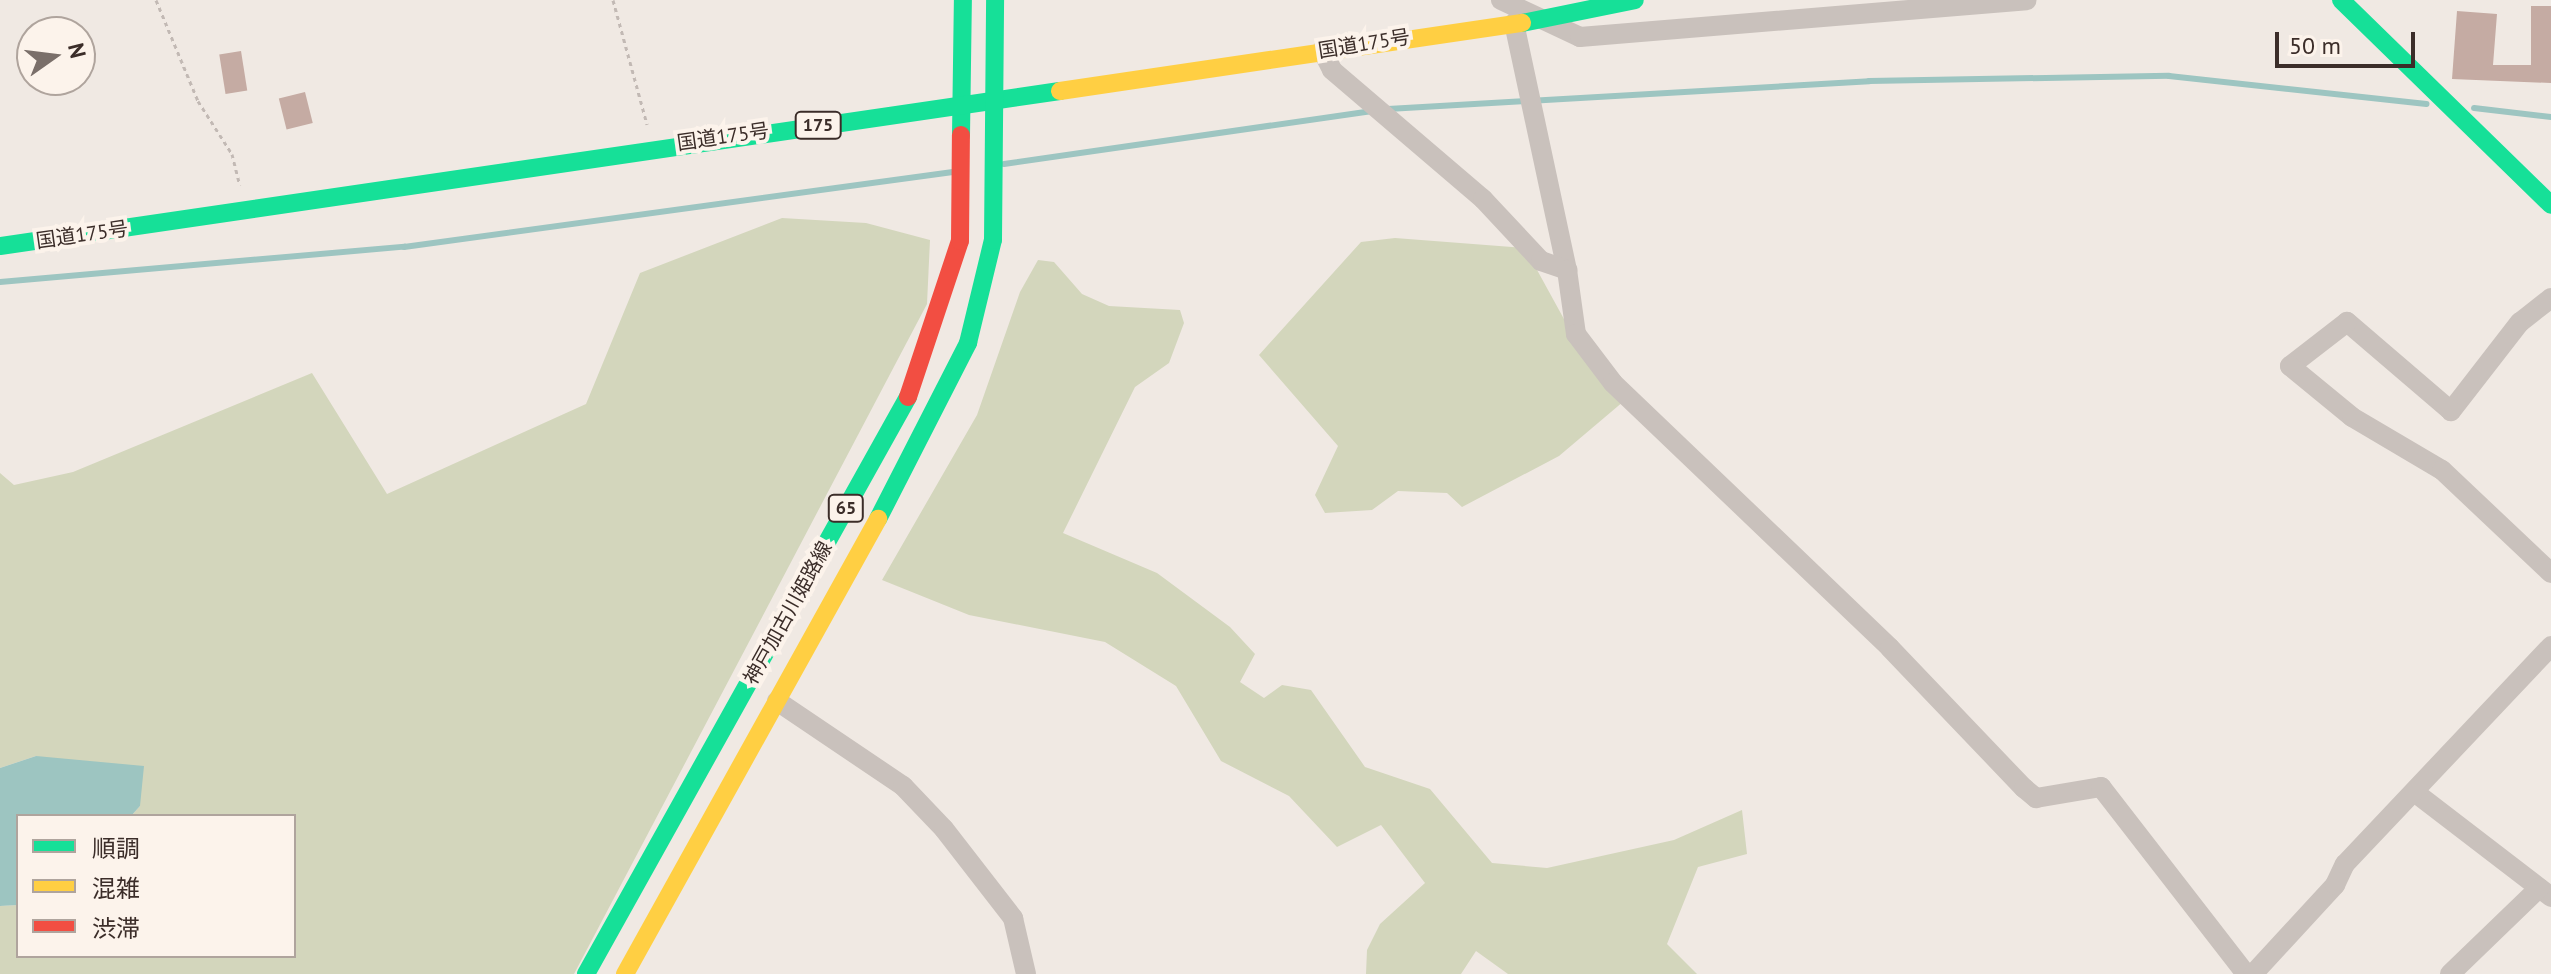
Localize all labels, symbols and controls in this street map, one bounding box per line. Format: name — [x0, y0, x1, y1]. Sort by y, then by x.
north arrow — [16, 16, 96, 96]
scale bar — [2279, 16, 2419, 66]
street label: 国道175号 — [1316, 25, 1412, 63]
text: 50 m — [2289, 30, 2341, 61]
text: N — [62, 40, 93, 61]
road number: 175 — [794, 111, 842, 139]
street label: 国道175号 — [675, 119, 771, 155]
street label: 国道175号 — [34, 217, 130, 253]
road number: 65 — [826, 494, 866, 522]
street label: 神戸加古川姫路線 — [739, 537, 837, 689]
legend — [16, 814, 296, 958]
text: 順調 — [92, 833, 140, 864]
text: 混雑 — [92, 873, 140, 904]
text: 渋滞 — [92, 913, 140, 944]

